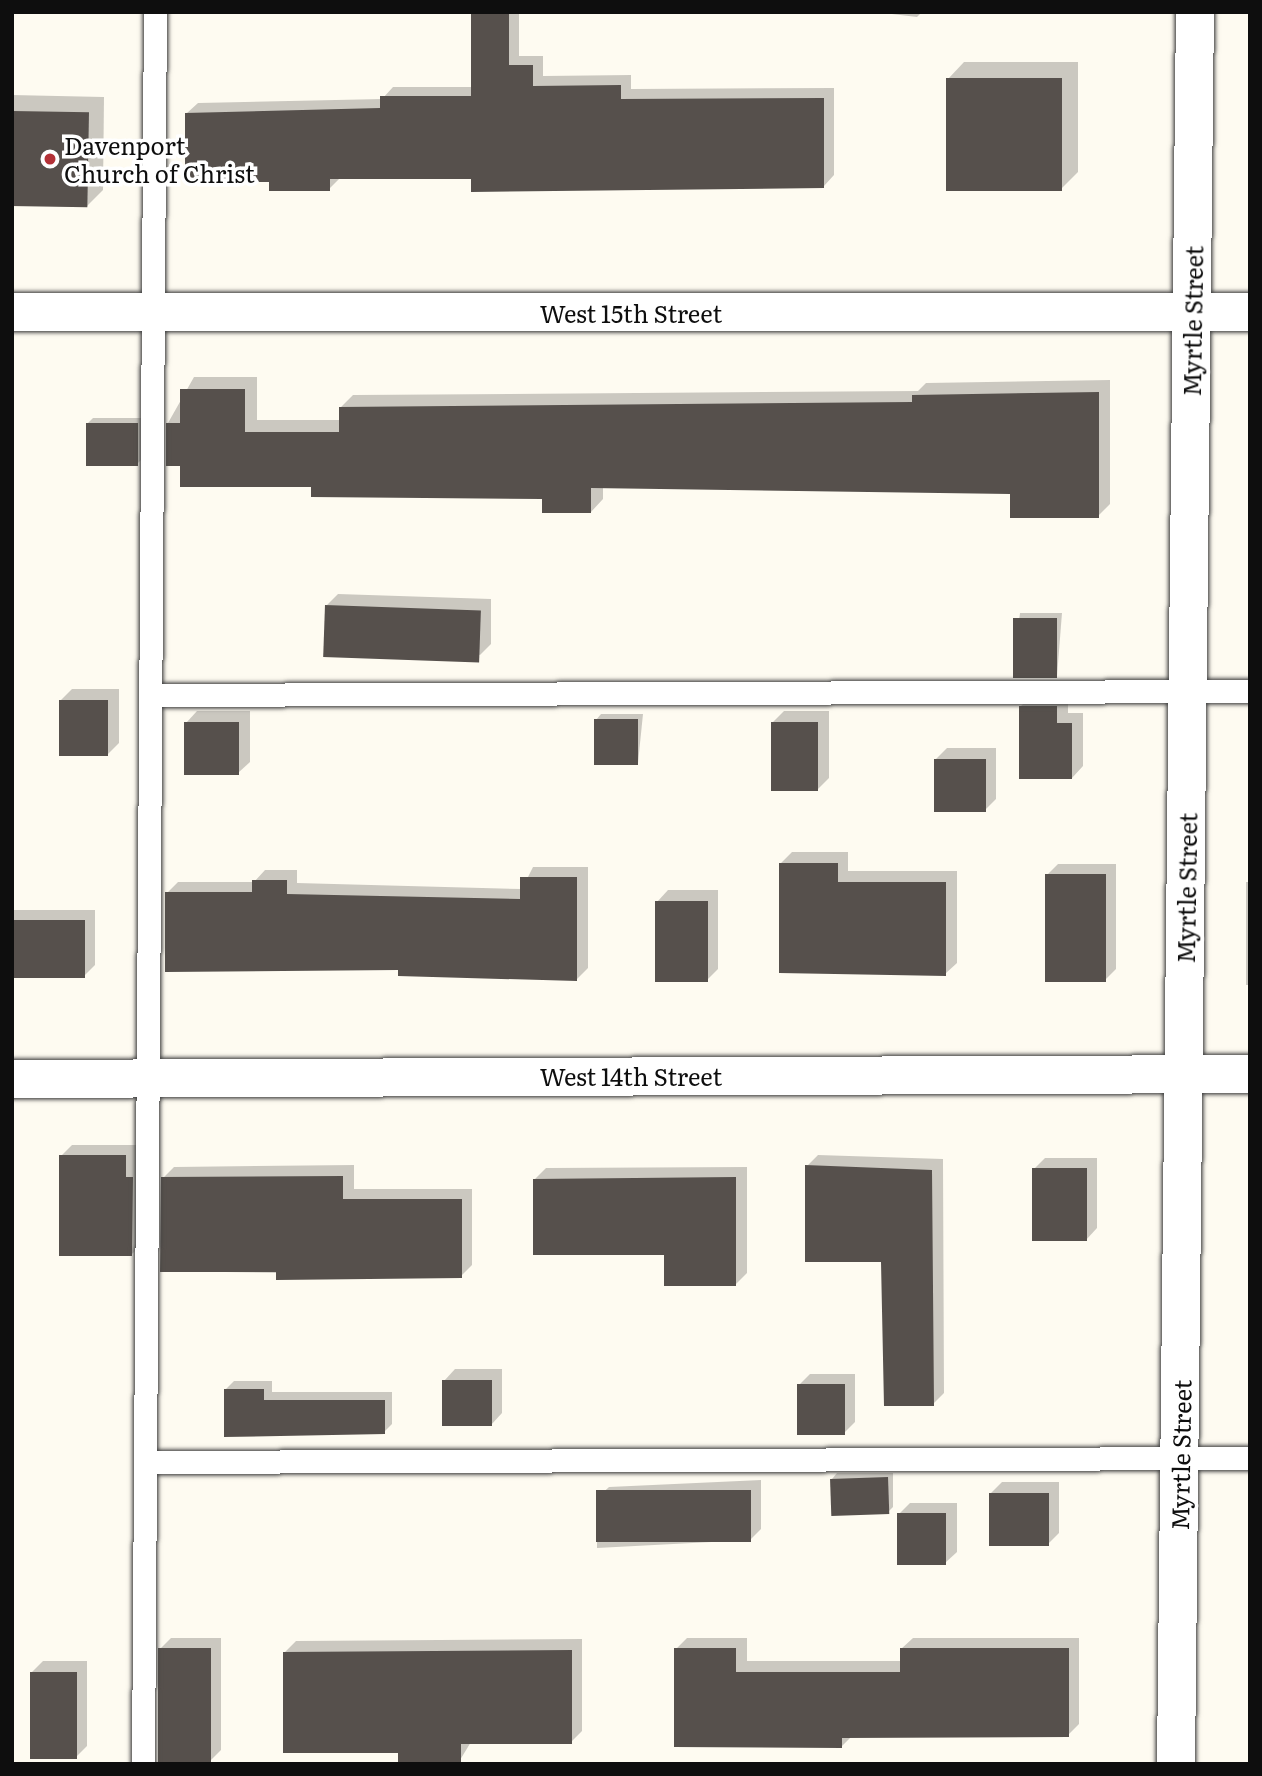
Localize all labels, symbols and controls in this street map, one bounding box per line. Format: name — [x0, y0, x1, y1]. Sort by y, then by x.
place label: Davenport Church of Christ — [64, 131, 255, 187]
marker: Davenport Church of Christ — [42, 151, 58, 167]
street label: Myrtle Street — [1176, 245, 1208, 397]
street label: West 15th Street — [540, 299, 722, 327]
street label: Myrtle Street — [1170, 812, 1202, 964]
street label: West 14th Street — [540, 1062, 722, 1090]
street label: Myrtle Street — [1164, 1379, 1196, 1531]

